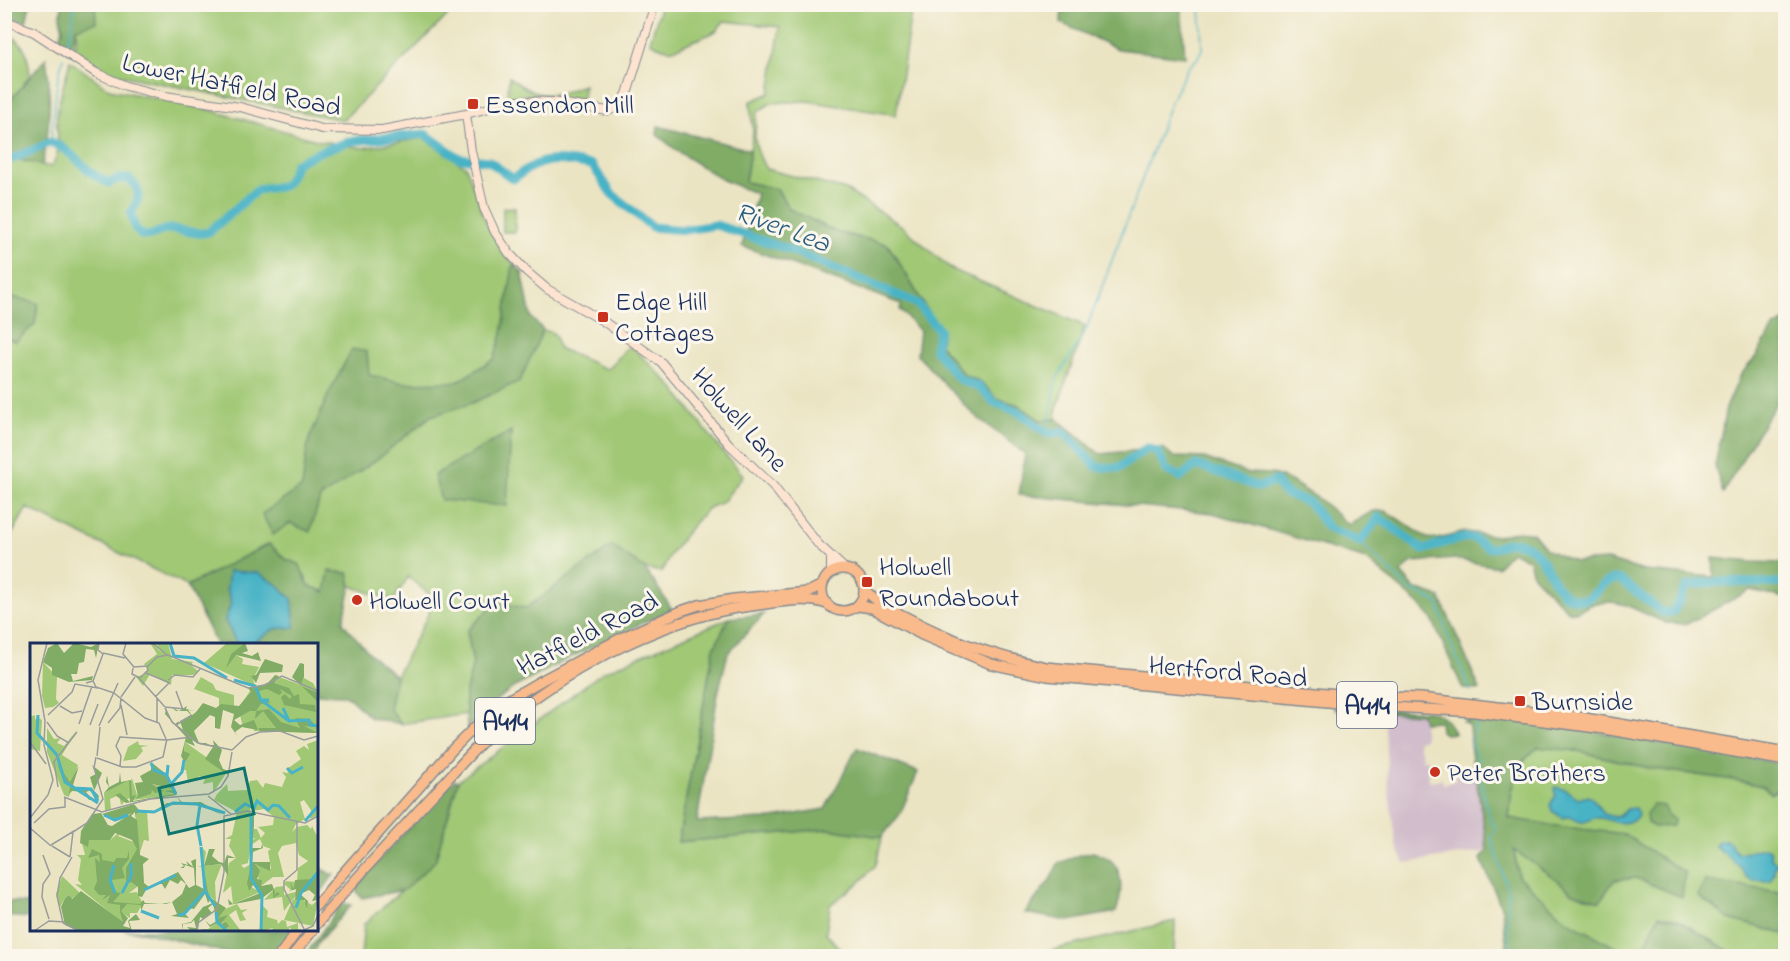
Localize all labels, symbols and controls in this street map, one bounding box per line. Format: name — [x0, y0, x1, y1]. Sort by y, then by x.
street label: Lower Hatfield Road — [118, 44, 345, 129]
place label: Essendon Mill — [485, 87, 634, 126]
marker: Essendon Mill — [466, 97, 480, 111]
water label: River Lea — [729, 193, 836, 266]
place label: Edge Hill Cottages — [615, 284, 715, 354]
marker: Edge Hill Cottages — [596, 310, 610, 324]
street label: Holwell Lane — [680, 360, 796, 482]
place label: Holwell Roundabout — [879, 549, 1019, 619]
marker: Holwell Roundabout — [860, 575, 874, 589]
place label: Holwell Court — [369, 583, 510, 622]
street label: Hatfield Road — [511, 583, 666, 688]
marker: Holwell Court — [350, 593, 364, 607]
inset map — [30, 643, 318, 931]
street label: Hertford Road — [1147, 647, 1309, 700]
road number: A414 — [1337, 682, 1397, 728]
place label: Burnside — [1531, 684, 1634, 723]
marker: Burnside — [1513, 694, 1527, 708]
road number: A414 — [475, 698, 535, 744]
place label: Peter Brothers — [1447, 755, 1606, 794]
marker: Peter Brothers — [1428, 765, 1442, 779]

